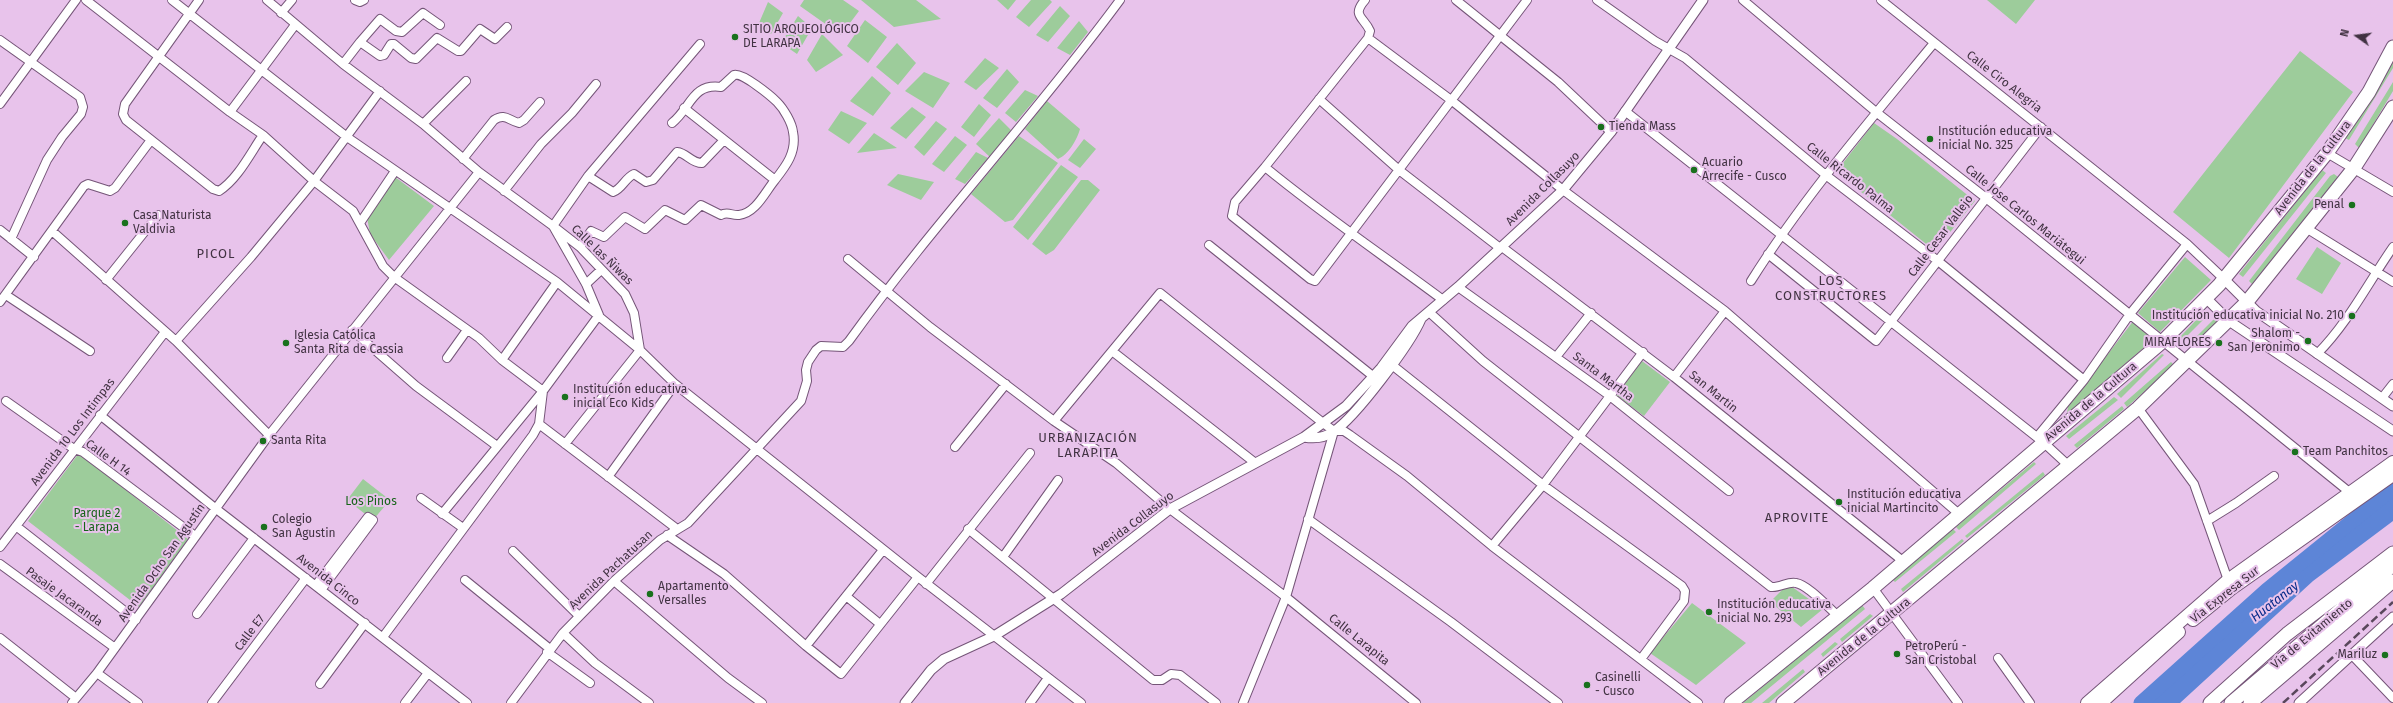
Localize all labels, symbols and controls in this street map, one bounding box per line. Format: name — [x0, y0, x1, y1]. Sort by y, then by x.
north arrow — [2337, 16, 2377, 56]
place label: SITIO ARQUEOLÓGICO DE LARAPA — [743, 23, 859, 51]
text: N — [2338, 28, 2352, 38]
marker: SITIO ARQUEOLÓGICO DE LARAPA — [730, 32, 740, 42]
street label: Calle Ciro Alegria — [1963, 48, 2045, 116]
street label: Avenida de la Cultura — [2272, 118, 2354, 218]
place label: Tienda Mass — [1609, 120, 1676, 134]
marker: Tienda Mass — [1596, 122, 1606, 132]
place label: Institución educativa inicial No. 325 — [1938, 125, 2052, 153]
marker: Institución educativa inicial No. 325 — [1925, 134, 1935, 144]
street label: Calle Ricardo Palma — [1803, 139, 1897, 217]
street label: Avenida Collasuyo — [1503, 149, 1583, 229]
place label: Acuario Arrecife - Cusco — [1702, 156, 1787, 184]
street label: Calle Jose Carlos Mariátegui — [1962, 162, 2088, 268]
marker: Acuario Arrecife - Cusco — [1689, 165, 1699, 175]
street label: Calle Cesar Vallejo — [1905, 192, 1977, 280]
place label: Penal — [2314, 198, 2344, 212]
marker: Penal — [2347, 200, 2357, 210]
place label: Casa Naturista Valdivia — [133, 209, 212, 237]
marker: Casa Naturista Valdivia — [120, 218, 130, 228]
street label: Calle las Ñiwas — [568, 222, 636, 288]
district label: PICOL — [197, 246, 235, 262]
district label: LOS CONSTRUCTORES — [1775, 273, 1887, 304]
place label: Institución educativa inicial No. 210 — [2152, 309, 2344, 323]
marker: Institución educativa inicial No. 210 — [2347, 311, 2357, 321]
place label: Shalom - San Jeronimo — [2228, 327, 2300, 355]
place label: Iglesia Católica Santa Rita de Cassia — [294, 329, 404, 357]
place label: MIRAFLORES — [2144, 336, 2211, 350]
marker: Shalom - San Jeronimo — [2303, 336, 2313, 346]
marker: Iglesia Católica Santa Rita de Cassia — [281, 338, 291, 348]
marker: MIRAFLORES — [2214, 338, 2224, 348]
street label: Santa Martha — [1570, 349, 1636, 405]
street label: Avenida de la Cultura — [2042, 359, 2140, 445]
street label: San Martin — [1686, 368, 1740, 416]
street label: Avenida 10 Los Intimpas — [28, 375, 118, 489]
place label: Institución educativa inicial Eco Kids — [573, 383, 687, 411]
marker: Institución educativa inicial Eco Kids — [560, 392, 570, 402]
district label: URBANIZACIÓN LARAPITA — [1038, 430, 1138, 461]
place label: Santa Rita — [271, 434, 326, 448]
marker: Santa Rita — [258, 436, 268, 446]
street label: Calle H 14 — [82, 437, 134, 479]
place label: Team Panchitos — [2303, 445, 2388, 459]
marker: Team Panchitos — [2290, 447, 2300, 457]
street label: Avenida Collasuyo — [1089, 488, 1177, 560]
place label: Institución educativa inicial Martincito — [1847, 488, 1961, 516]
park label: Los Pinos — [345, 495, 397, 509]
marker: Institución educativa inicial Martincito — [1834, 497, 1844, 507]
street label: Avenida Ocho San Agustín — [116, 501, 208, 625]
park label: Parque 2 - Larapa — [74, 507, 120, 535]
district label: APROVITE — [1765, 510, 1829, 526]
place label: Colegio San Agustin — [272, 513, 336, 541]
marker: Colegio San Agustin — [259, 522, 269, 532]
street label: Avenida Pachatusan — [566, 528, 656, 612]
street label: Avenida Cinco — [294, 551, 362, 609]
street label: Pasaje Jacaranda — [23, 564, 105, 630]
street label: Vía Expresa Sur — [2188, 564, 2262, 626]
water label: Huatanay — [2248, 578, 2302, 626]
place label: Apartamento Versalles — [658, 580, 729, 608]
marker: Apartamento Versalles — [645, 589, 655, 599]
street label: Avenida de la Cultura — [1815, 595, 1913, 679]
street label: Vía de Evitamiento — [2269, 596, 2355, 672]
place label: Institución educativa inicial No. 293 — [1717, 598, 1831, 626]
marker: Institución educativa inicial No. 293 — [1704, 607, 1714, 617]
street label: Calle Larapita — [1326, 611, 1392, 669]
street label: Calle E7 — [232, 612, 268, 654]
place label: PetroPerú - San Cristobal — [1905, 640, 1977, 668]
place label: Mariluz — [2337, 648, 2377, 662]
marker: PetroPerú - San Cristobal — [1892, 649, 1902, 659]
marker: Mariluz — [2380, 650, 2390, 660]
place label: Casinelli - Cusco — [1595, 671, 1641, 699]
marker: Casinelli - Cusco — [1582, 680, 1592, 690]

